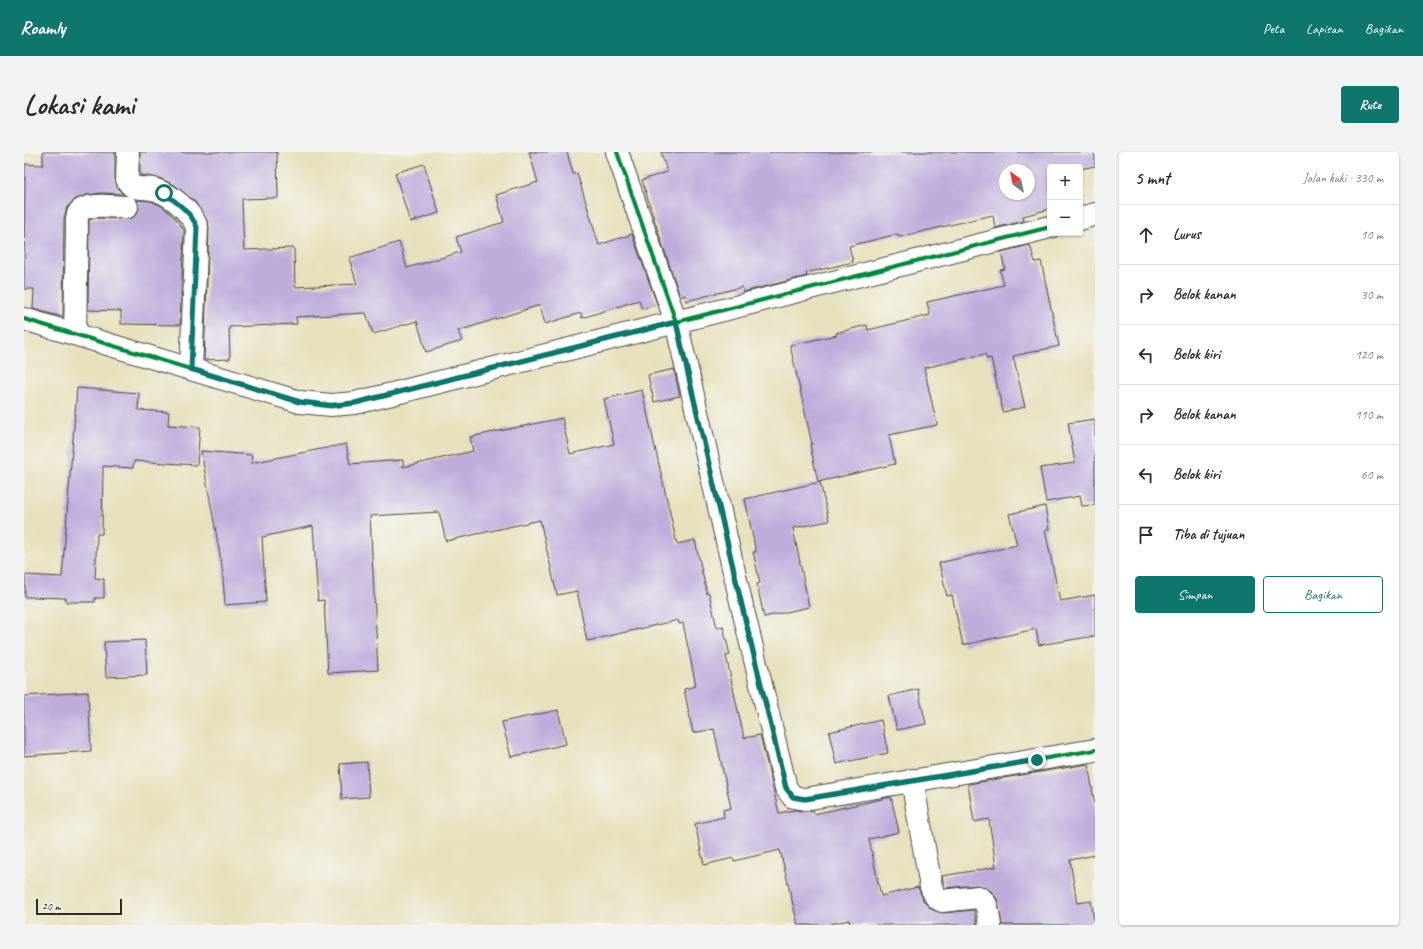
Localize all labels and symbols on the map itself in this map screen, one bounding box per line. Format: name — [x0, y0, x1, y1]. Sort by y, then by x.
north arrow — [999, 164, 1035, 200]
route start — [155, 184, 173, 202]
route end — [1028, 751, 1046, 769]
scale bar — [36, 897, 122, 916]

